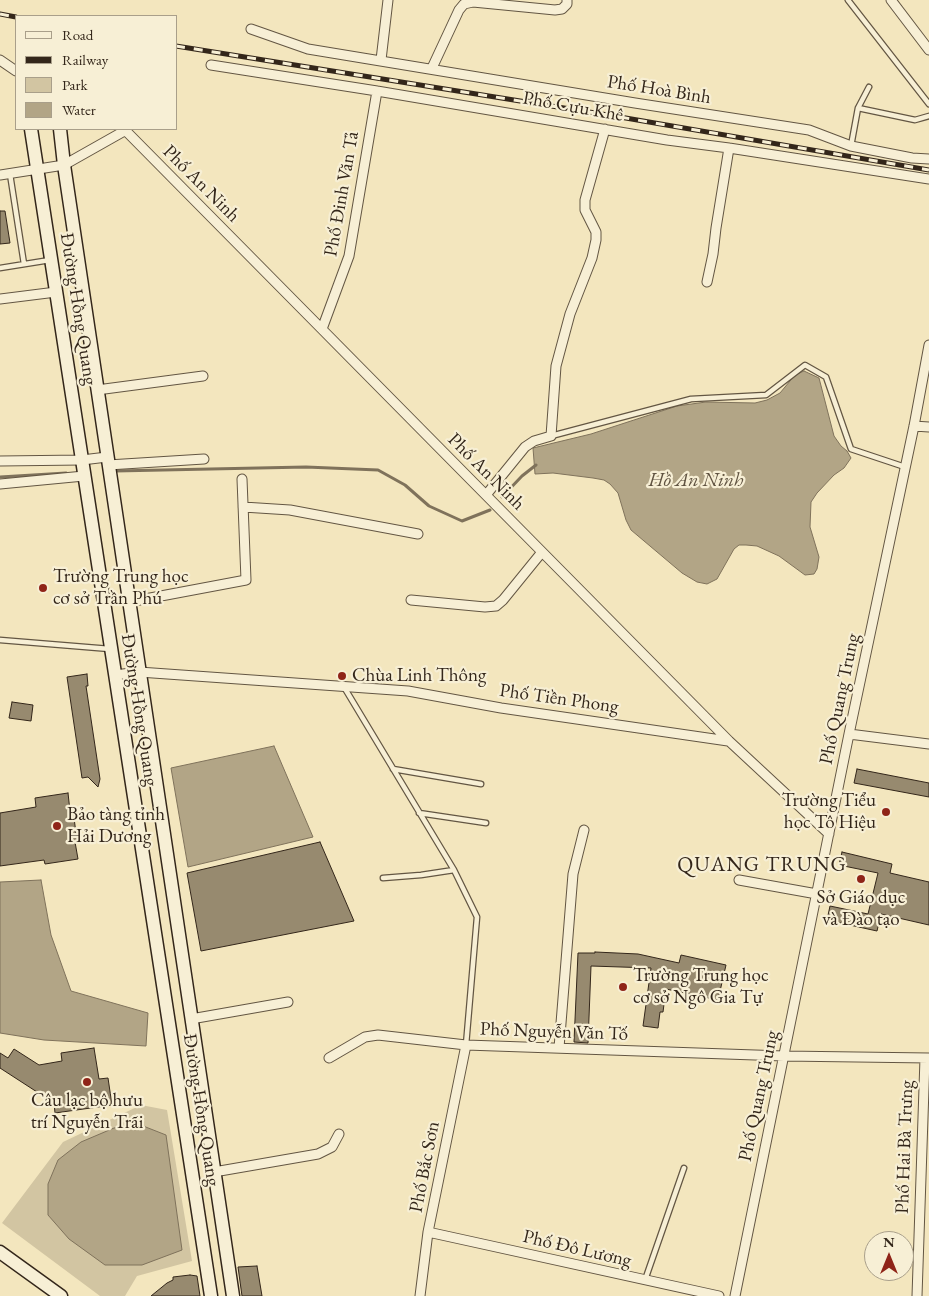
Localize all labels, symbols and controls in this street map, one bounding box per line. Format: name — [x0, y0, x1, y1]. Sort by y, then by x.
legend — [15, 15, 178, 130]
text: Road — [62, 25, 93, 44]
text: Railway — [62, 50, 108, 69]
street label: Phố Hoà Bình — [605, 71, 713, 109]
text: Park — [62, 75, 88, 94]
street label: Phố Cựu Khê — [521, 87, 625, 127]
text: Water — [62, 100, 96, 119]
street label: Phố Đinh Văn Tả — [320, 130, 364, 258]
street label: Phố An Ninh — [158, 141, 244, 227]
street label: Đường Hồng Quang — [55, 231, 101, 387]
street label: Phố An Ninh — [443, 429, 529, 515]
water label: Hồ An Ninh — [649, 469, 743, 493]
place label: Trường Trung học cơ sở Trần Phú — [53, 566, 189, 610]
marker: Trường Trung học cơ sở Trần Phú — [37, 582, 49, 594]
street label: Đường Hồng Quang — [116, 632, 162, 788]
street label: Phố Quang Trung — [815, 632, 865, 766]
place label: Chùa Linh Thông — [352, 665, 486, 687]
marker: Chùa Linh Thông — [336, 670, 348, 682]
street label: Phố Tiền Phong — [498, 679, 620, 719]
place label: Trường Tiểu học Tô Hiệu — [782, 790, 876, 834]
place label: Bảo tàng tỉnh Hải Dương — [67, 804, 165, 848]
marker: Trường Tiểu học Tô Hiệu — [880, 806, 892, 818]
marker: Bảo tàng tỉnh Hải Dương — [51, 820, 63, 832]
district label: QUANG TRUNG — [676, 852, 848, 878]
marker: Sở Giáo dục và Đào tạo — [855, 873, 867, 885]
place label: Sở Giáo dục và Đào tạo — [817, 887, 905, 931]
place label: Trường Trung học cơ sở Ngô Gia Tự — [633, 965, 769, 1009]
marker: Trường Trung học cơ sở Ngô Gia Tự — [617, 981, 629, 993]
street label: Phố Nguyễn Văn Tố — [479, 1018, 629, 1046]
street label: Phố Quang Trung — [734, 1029, 784, 1163]
street label: Đường Hồng Quang — [178, 1032, 224, 1188]
marker: Câu lạc bộ hưu trí Nguyễn Trãi — [81, 1076, 93, 1088]
street label: Phố Hai Bà Trưng — [891, 1080, 919, 1214]
place label: Câu lạc bộ hưu trí Nguyễn Trãi — [31, 1090, 143, 1134]
street label: Phố Bắc Sơn — [405, 1120, 445, 1214]
street label: Phố Đô Lương — [521, 1225, 633, 1273]
north arrow — [864, 1231, 914, 1281]
text: N — [883, 1233, 895, 1251]

